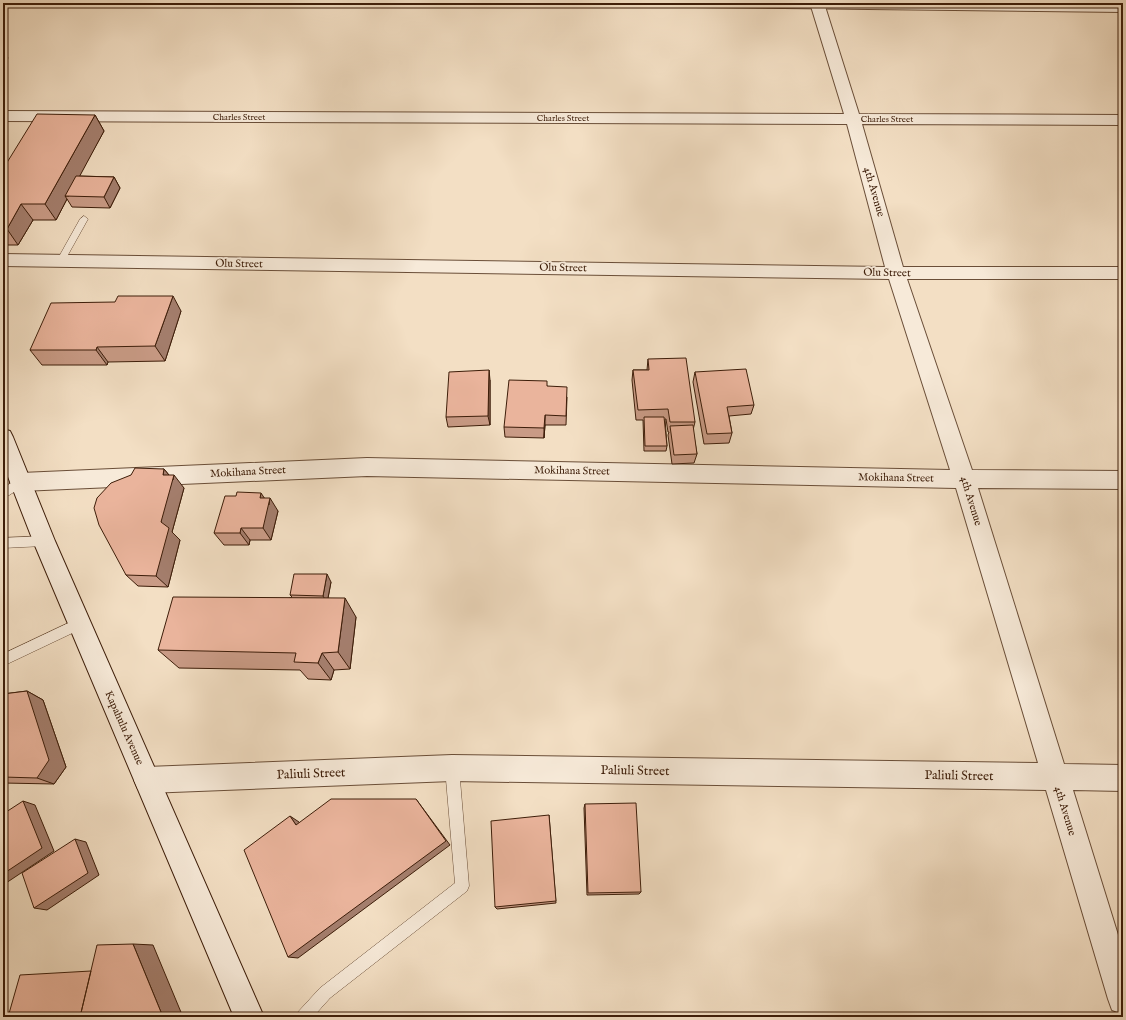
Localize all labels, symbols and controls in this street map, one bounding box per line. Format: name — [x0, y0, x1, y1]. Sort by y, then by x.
street label: Charles Street — [213, 112, 265, 123]
street label: Charles Street — [537, 113, 589, 124]
street label: Charles Street — [861, 114, 913, 125]
street label: 4th Avenue — [860, 166, 888, 218]
street label: Olu Street — [215, 257, 263, 271]
street label: Olu Street — [539, 261, 587, 275]
street label: Olu Street — [863, 266, 911, 280]
street label: Mokihana Street — [210, 463, 286, 481]
street label: Mokihana Street — [534, 463, 610, 479]
street label: Mokihana Street — [858, 470, 934, 486]
street label: 4th Avenue — [957, 475, 985, 527]
street label: Kapahulu Avenue — [101, 689, 147, 767]
street label: Paliuli Street — [600, 762, 670, 780]
street label: Paliuli Street — [276, 764, 346, 784]
street label: Paliuli Street — [924, 767, 994, 785]
street label: 4th Avenue — [1051, 785, 1079, 837]

